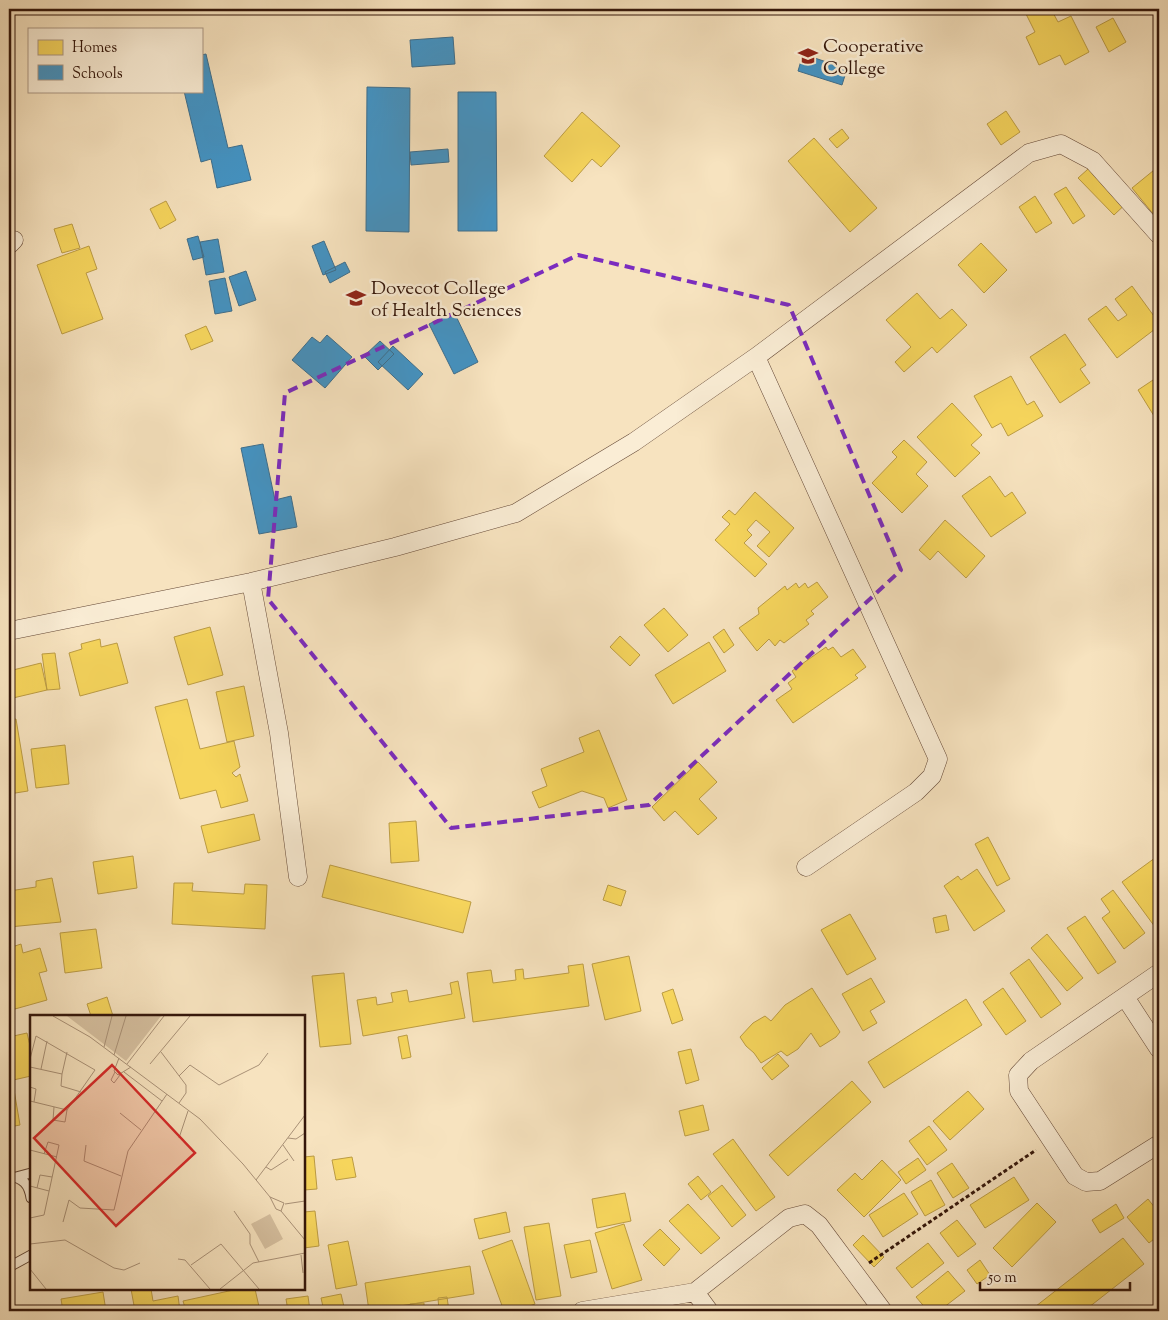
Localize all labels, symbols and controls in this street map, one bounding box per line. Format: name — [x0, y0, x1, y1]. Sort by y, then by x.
legend — [28, 28, 202, 92]
place label: Cooperative College — [823, 34, 924, 83]
text: Homes — [72, 38, 117, 59]
school or university icon: Cooperative College — [797, 45, 819, 67]
text: Schools — [72, 64, 123, 85]
place label: Dovecot College of Health Sciences — [371, 276, 521, 325]
school or university icon: Dovecot College of Health Sciences — [345, 287, 367, 309]
inset map — [30, 1015, 305, 1290]
scale bar — [980, 1260, 1130, 1292]
text: 50 m — [987, 1268, 1017, 1289]

